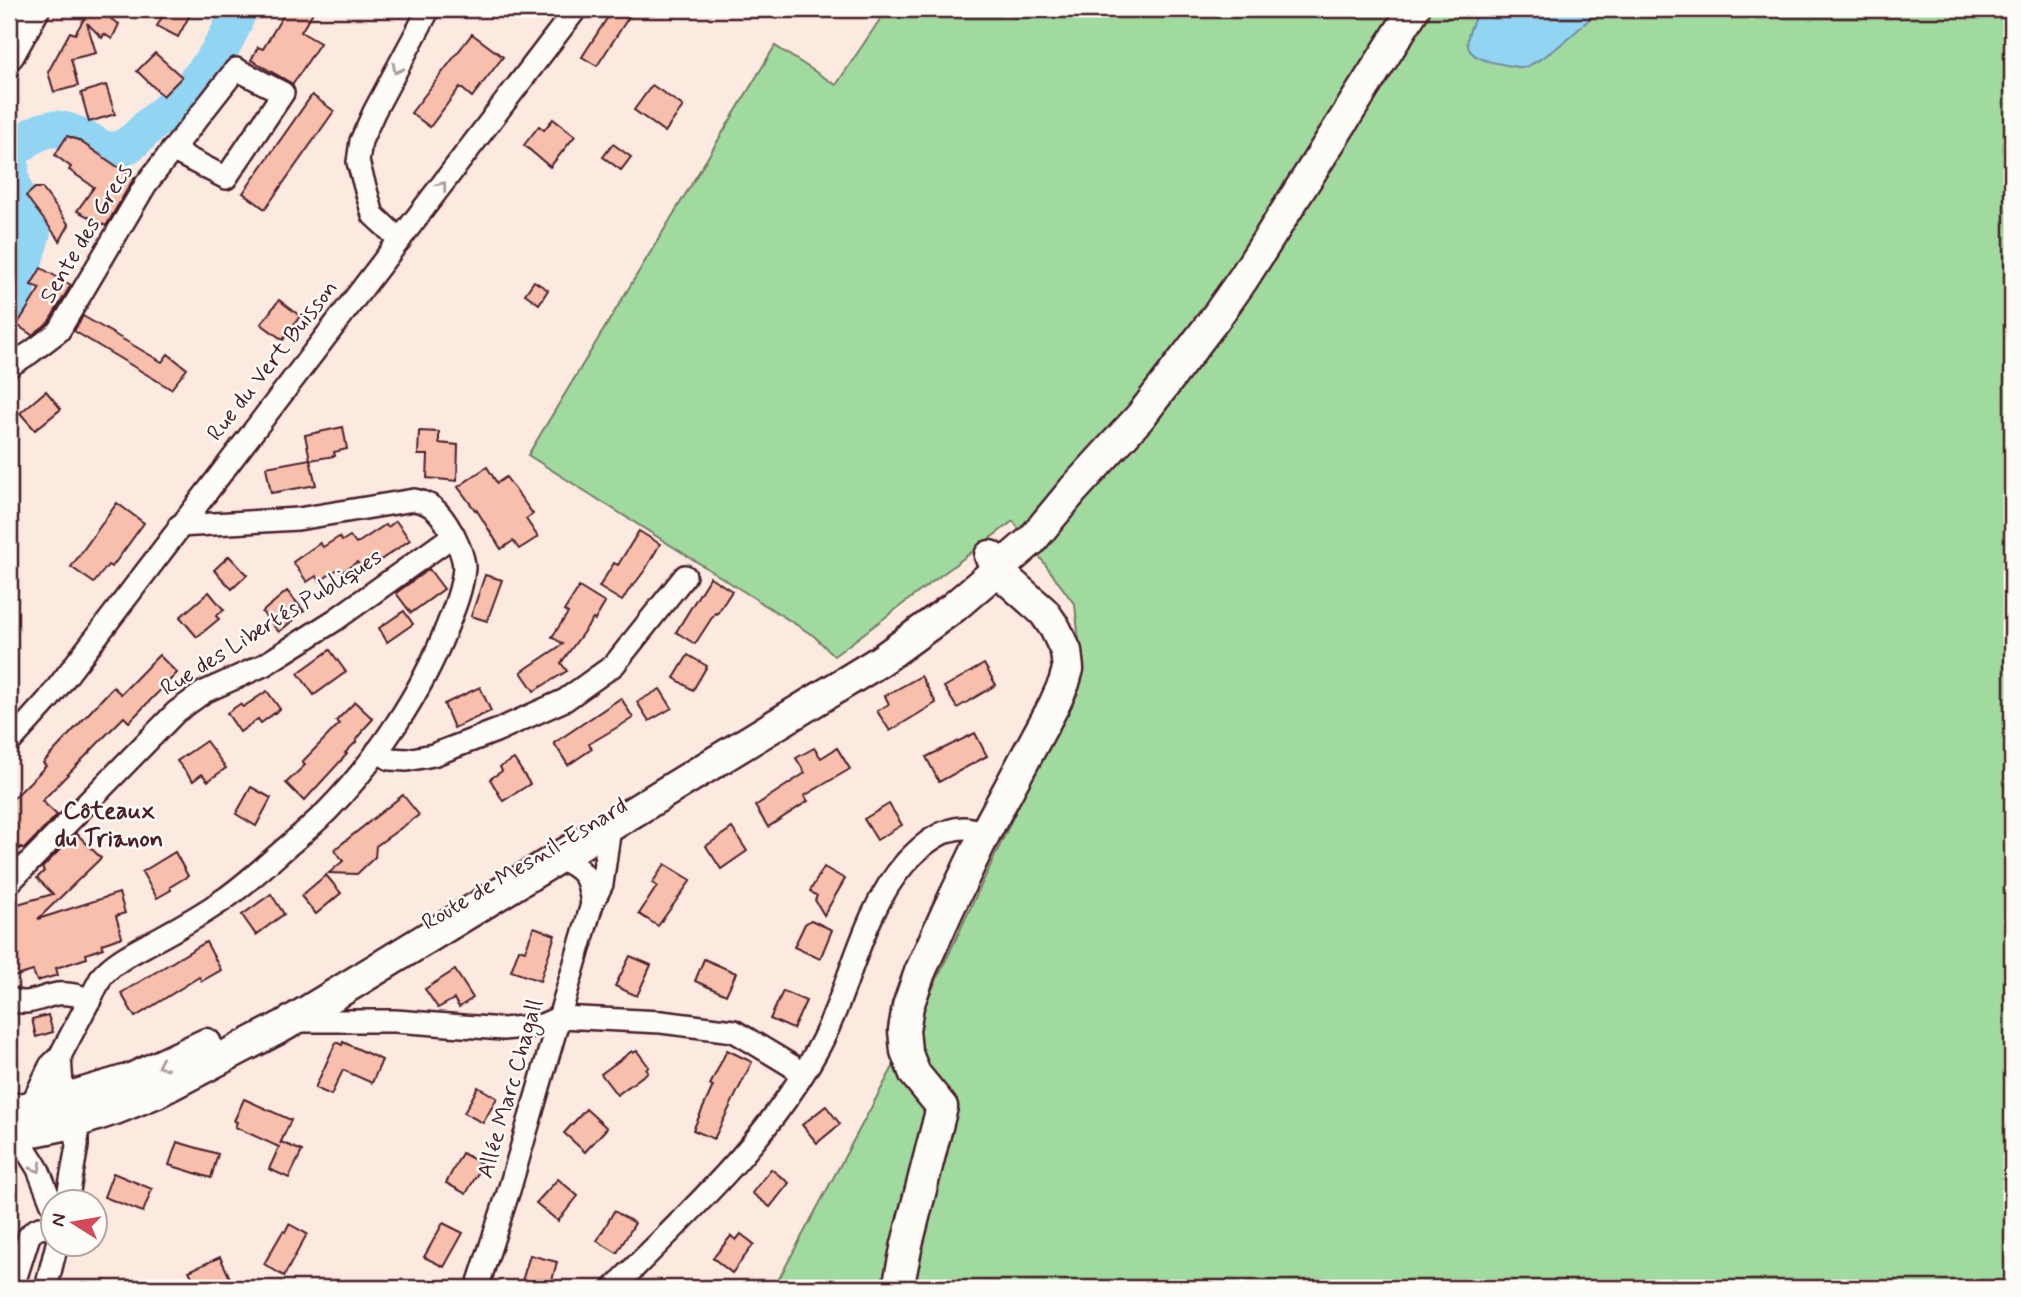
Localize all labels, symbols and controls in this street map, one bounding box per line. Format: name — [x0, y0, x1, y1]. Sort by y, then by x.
one-way arrow — [392, 62, 405, 74]
street label: Sente des Grecs — [33, 159, 141, 309]
one-way arrow — [433, 181, 446, 193]
street label: Rue du Vert Buisson — [201, 274, 345, 448]
street label: Rue des Libertés Publiques — [155, 542, 389, 704]
street label: Route de Mesnil-Esnard — [417, 792, 633, 938]
district label: Côteaux du Trianon — [55, 796, 163, 855]
street label: Allée Marc Chagall — [471, 996, 553, 1183]
one-way arrow — [157, 1057, 169, 1071]
one-way arrow — [29, 1161, 42, 1174]
north arrow — [38, 1188, 108, 1258]
text: N — [45, 1211, 72, 1229]

